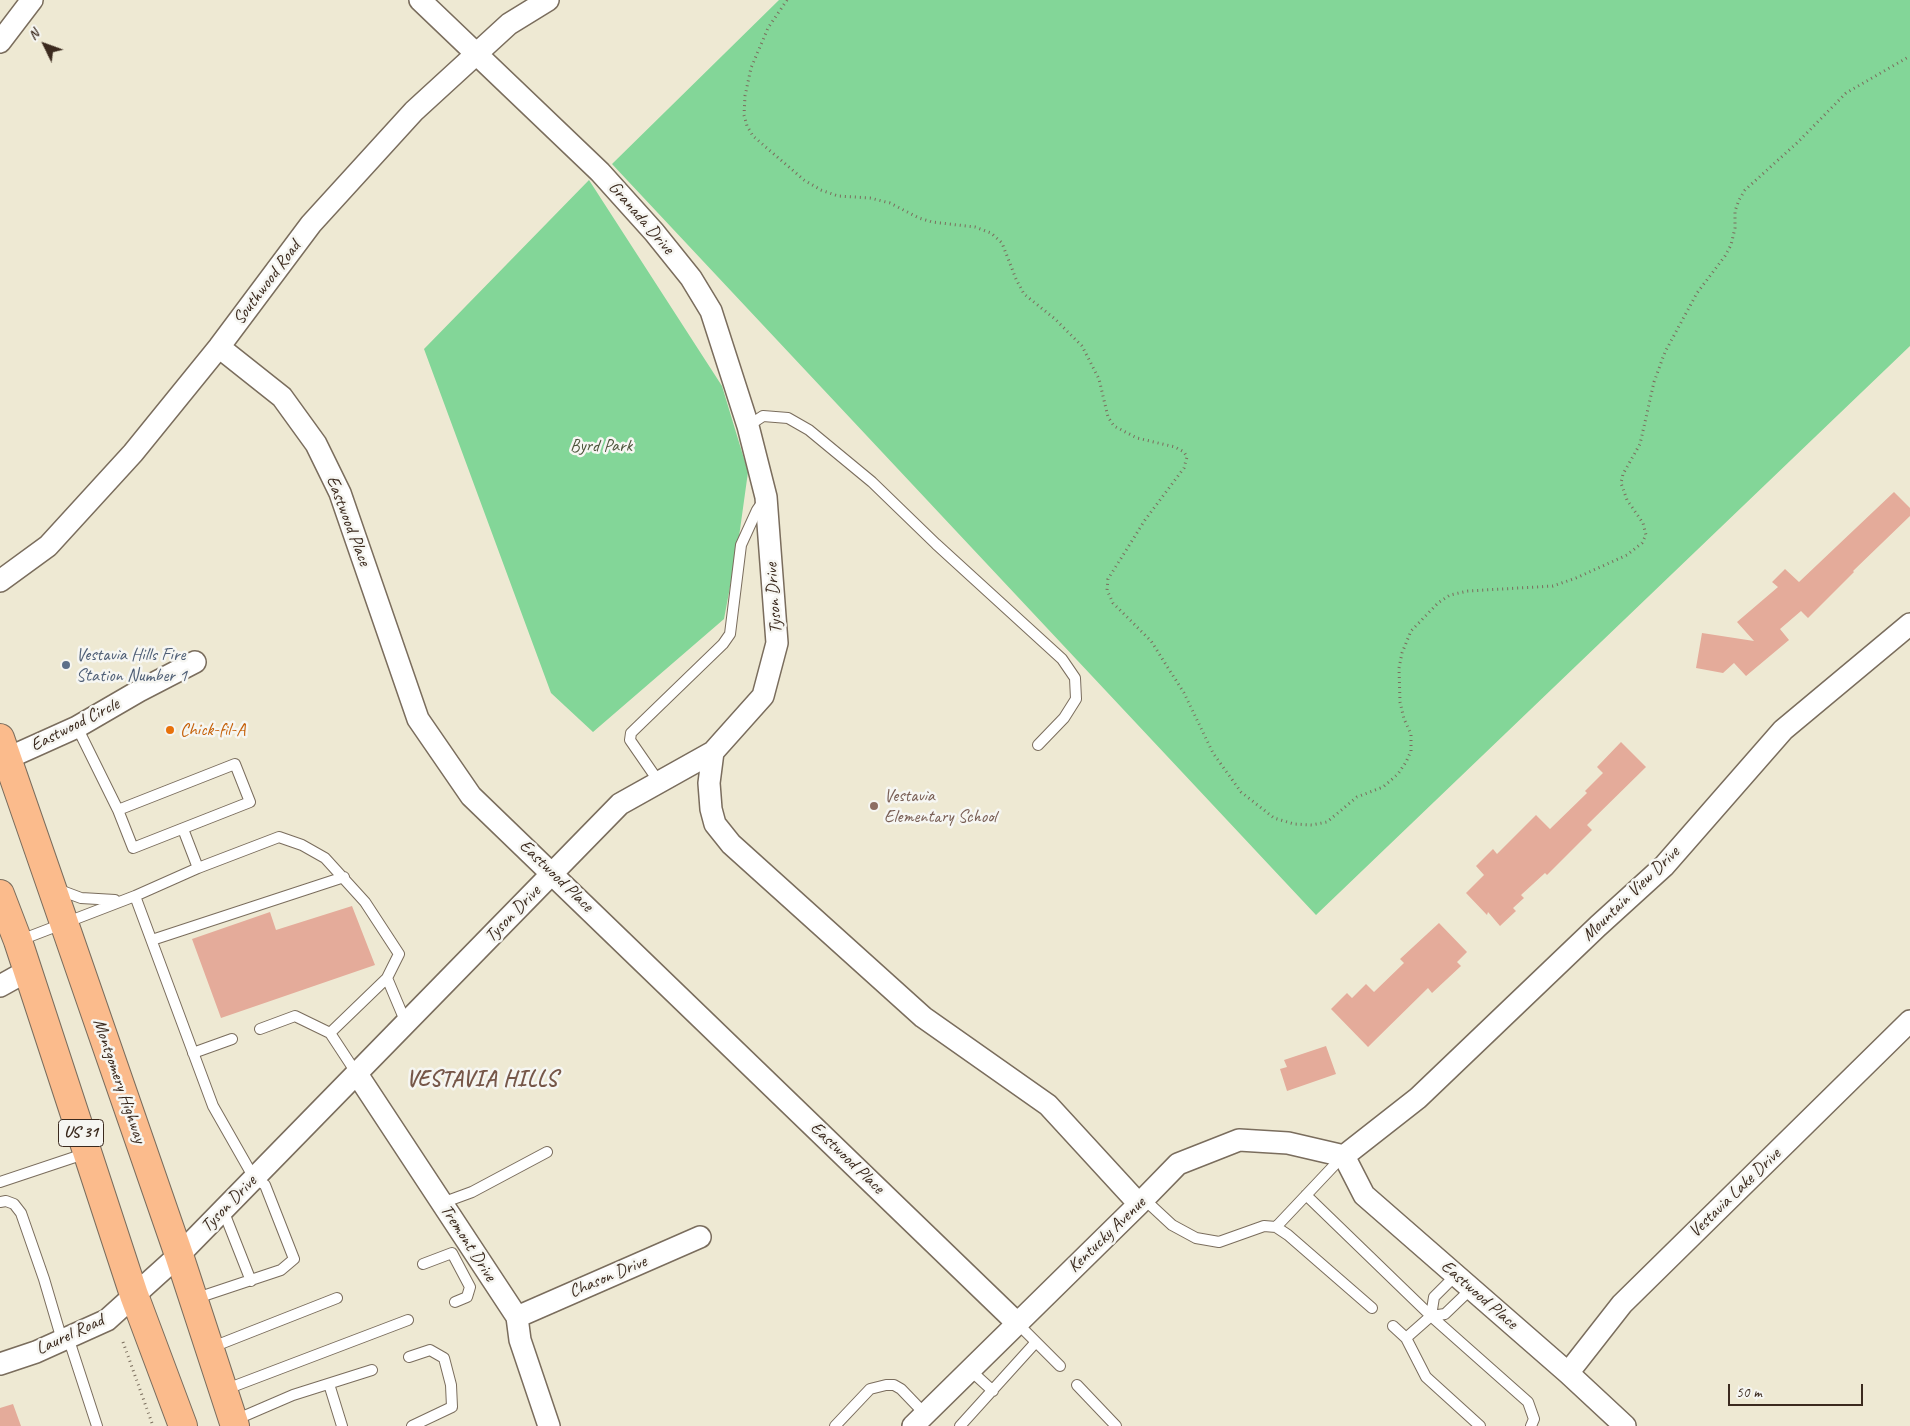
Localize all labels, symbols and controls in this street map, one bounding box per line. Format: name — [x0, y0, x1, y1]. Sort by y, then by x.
north arrow — [20, 20, 70, 70]
text: N — [24, 26, 43, 44]
street label: Granada Drive — [603, 177, 679, 259]
street label: Southwood Road — [228, 237, 306, 329]
park label: Byrd Park — [570, 435, 632, 457]
street label: Eastwood Place — [321, 473, 375, 569]
street label: Tyson Drive — [761, 562, 787, 634]
place label: Vestavia Hills Fire Station Number 1 — [76, 644, 187, 686]
marker: Vestavia Hills Fire Station Number 1 — [60, 659, 72, 671]
street label: Eastwood Circle — [27, 693, 123, 757]
place label: Chick-fil-A — [180, 719, 245, 741]
marker: Chick-fil-A — [164, 724, 176, 736]
place label: Vestavia Elementary School — [884, 785, 996, 828]
marker: Vestavia Elementary School — [868, 800, 880, 812]
street label: Eastwood Place — [514, 835, 598, 917]
street label: Mountain View Drive — [1578, 842, 1684, 946]
street label: Tyson Drive — [481, 881, 545, 947]
street label: Montgomery Highway — [88, 1016, 150, 1146]
district label: VESTAVIA HILLS — [404, 1067, 560, 1093]
street label: Eastwood Place — [805, 1117, 889, 1199]
road number: US 31 — [58, 1120, 104, 1146]
street label: Vestavia Lake Drive — [1684, 1144, 1786, 1242]
street label: Tyson Drive — [197, 1171, 261, 1237]
street label: Kentucky Avenue — [1064, 1193, 1150, 1277]
street label: Tremont Drive — [435, 1201, 501, 1285]
street label: Chason Drive — [566, 1251, 650, 1303]
street label: Eastwood Place — [1436, 1256, 1522, 1334]
street label: Laurel Road — [33, 1310, 107, 1360]
scale bar — [1730, 1374, 1865, 1406]
text: 50 m — [1736, 1383, 1762, 1402]

